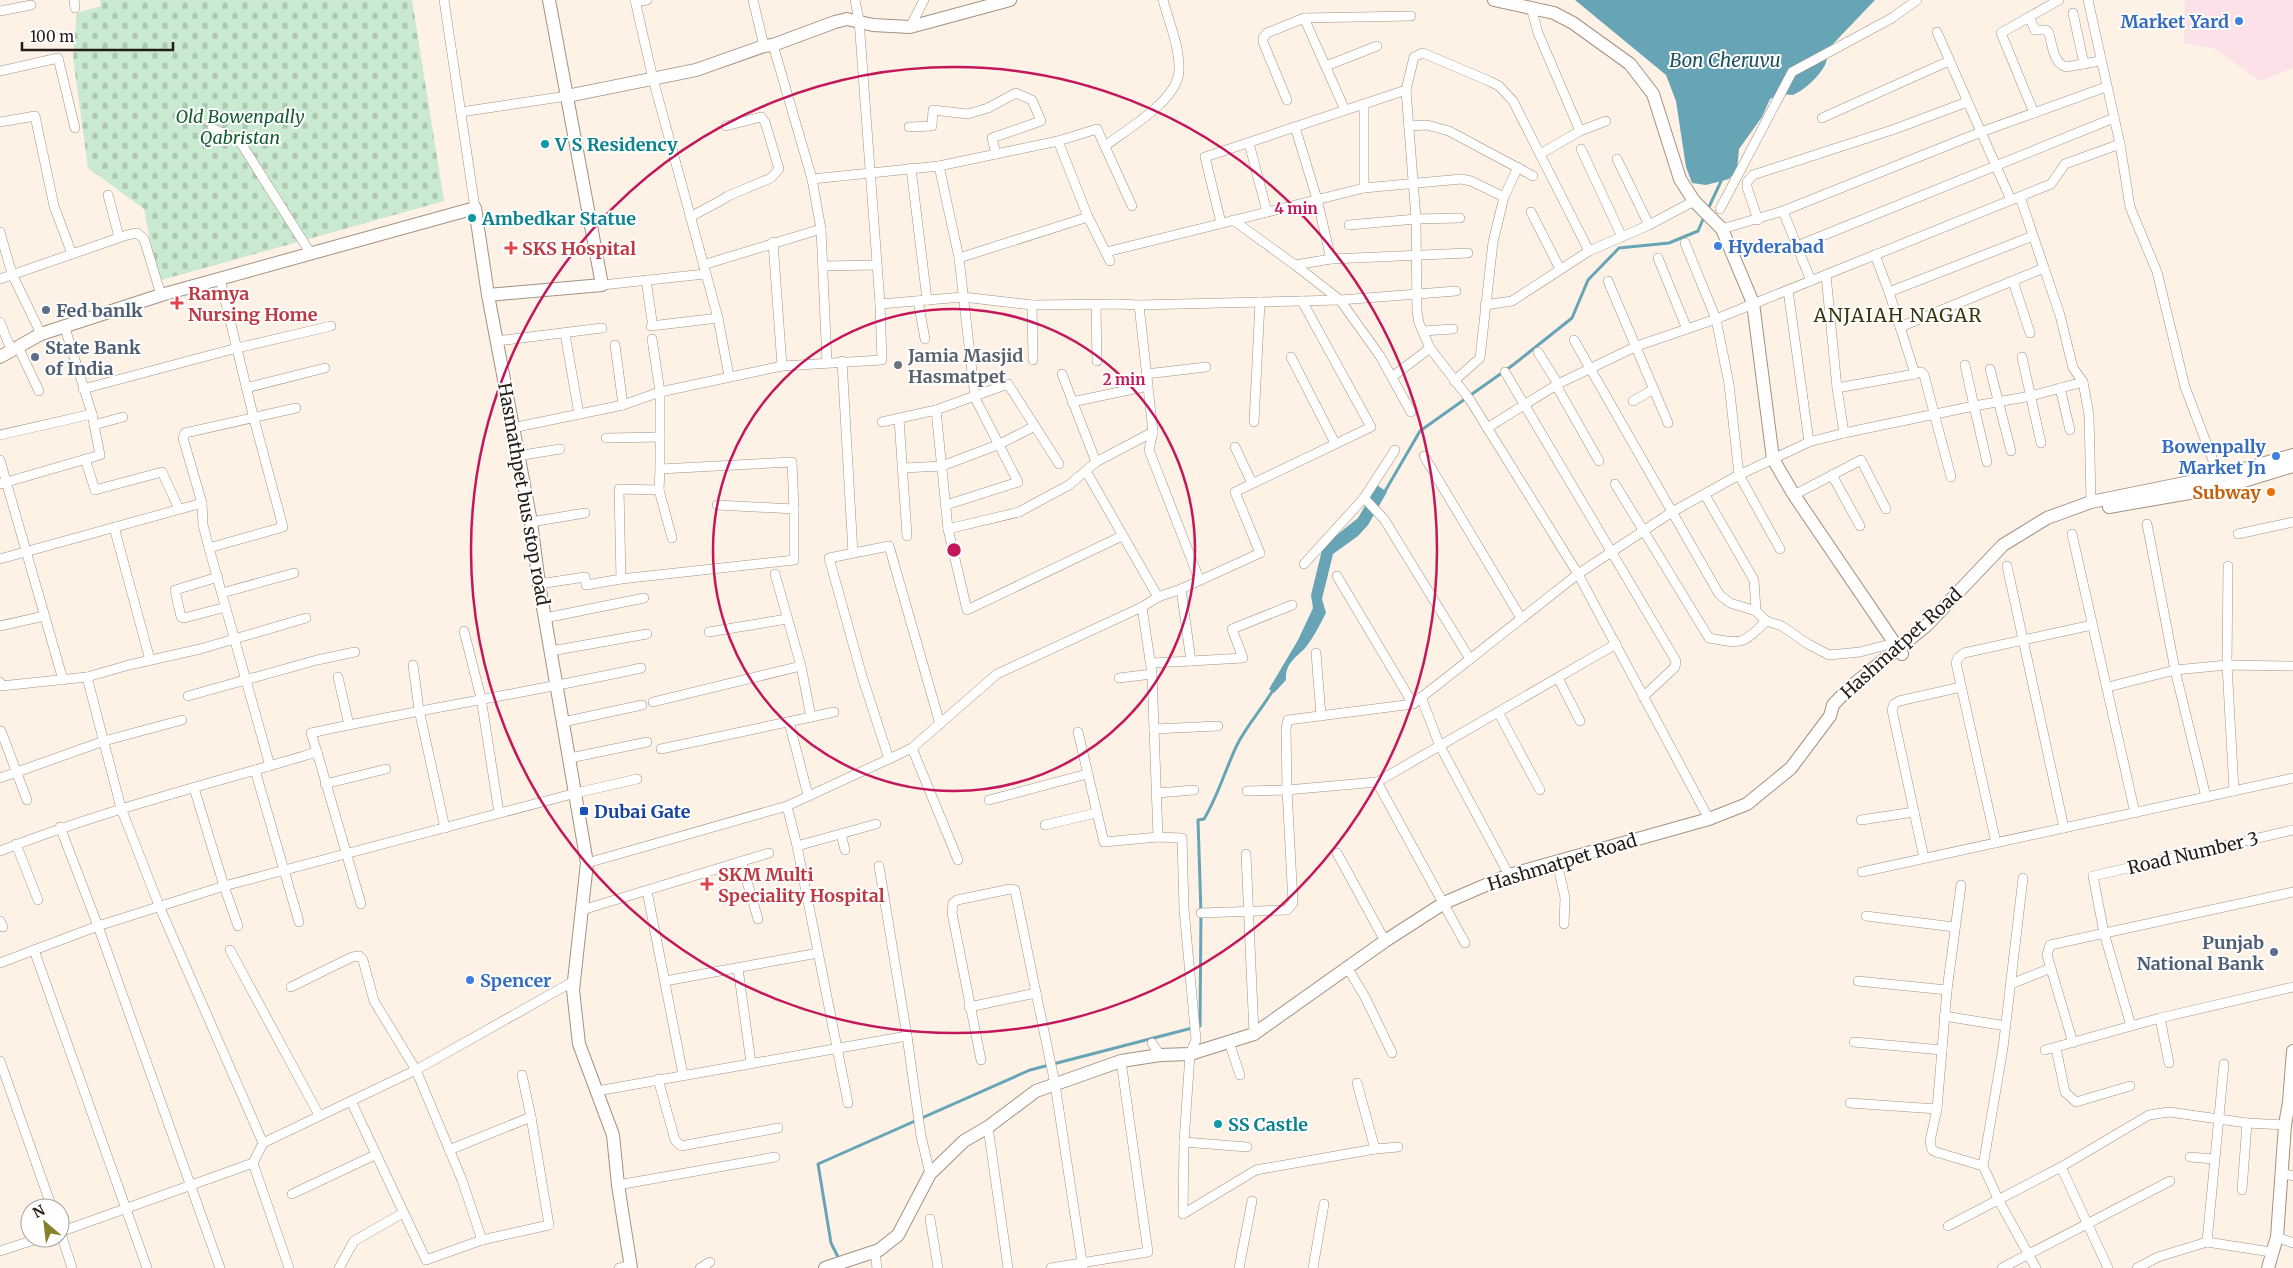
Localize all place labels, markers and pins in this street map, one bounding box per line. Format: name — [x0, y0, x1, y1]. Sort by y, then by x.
place label: Market Yard — [2120, 10, 2229, 33]
marker: Market Yard — [2233, 15, 2245, 27]
place label: V S Residency — [554, 133, 678, 156]
marker: V S Residency — [539, 138, 551, 150]
place label: Ambedkar Statue — [481, 207, 636, 230]
marker: Ambedkar Statue — [466, 212, 478, 224]
place label: Hyderabad — [1728, 235, 1824, 258]
place label: SKS Hospital — [522, 237, 636, 260]
marker: Hyderabad — [1712, 240, 1724, 252]
marker: SKS Hospital — [504, 241, 518, 255]
place label: Ramya Nursing Home — [188, 282, 318, 326]
marker: Ramya Nursing Home — [170, 296, 184, 310]
place label: Fed banlk — [56, 299, 143, 322]
marker: Fed banlk — [40, 304, 52, 316]
place label: State Bank of India — [45, 336, 141, 380]
place label: Jamia Masjid Hasmatpet — [907, 344, 1023, 388]
marker: State Bank of India — [29, 351, 41, 363]
marker: Jamia Masjid Hasmatpet — [892, 359, 904, 371]
place label: Bowenpally Market Jn — [2162, 435, 2266, 479]
marker: Bowenpally Market Jn — [2270, 450, 2282, 462]
place label: Subway — [2192, 481, 2261, 504]
marker: Subway — [2265, 486, 2277, 498]
centre of rings — [945, 541, 963, 559]
place label: Dubai Gate — [594, 800, 691, 823]
marker: Dubai Gate — [578, 805, 590, 817]
place label: SKM Multi Speciality Hospital — [718, 863, 885, 907]
marker: SKM Multi Speciality Hospital — [700, 877, 714, 891]
place label: Punjab National Bank — [2137, 931, 2264, 975]
marker: Punjab National Bank — [2268, 946, 2280, 958]
place label: Spencer — [480, 969, 551, 992]
marker: Spencer — [464, 974, 476, 986]
place label: SS Castle — [1228, 1113, 1308, 1136]
marker: SS Castle — [1212, 1118, 1224, 1130]

